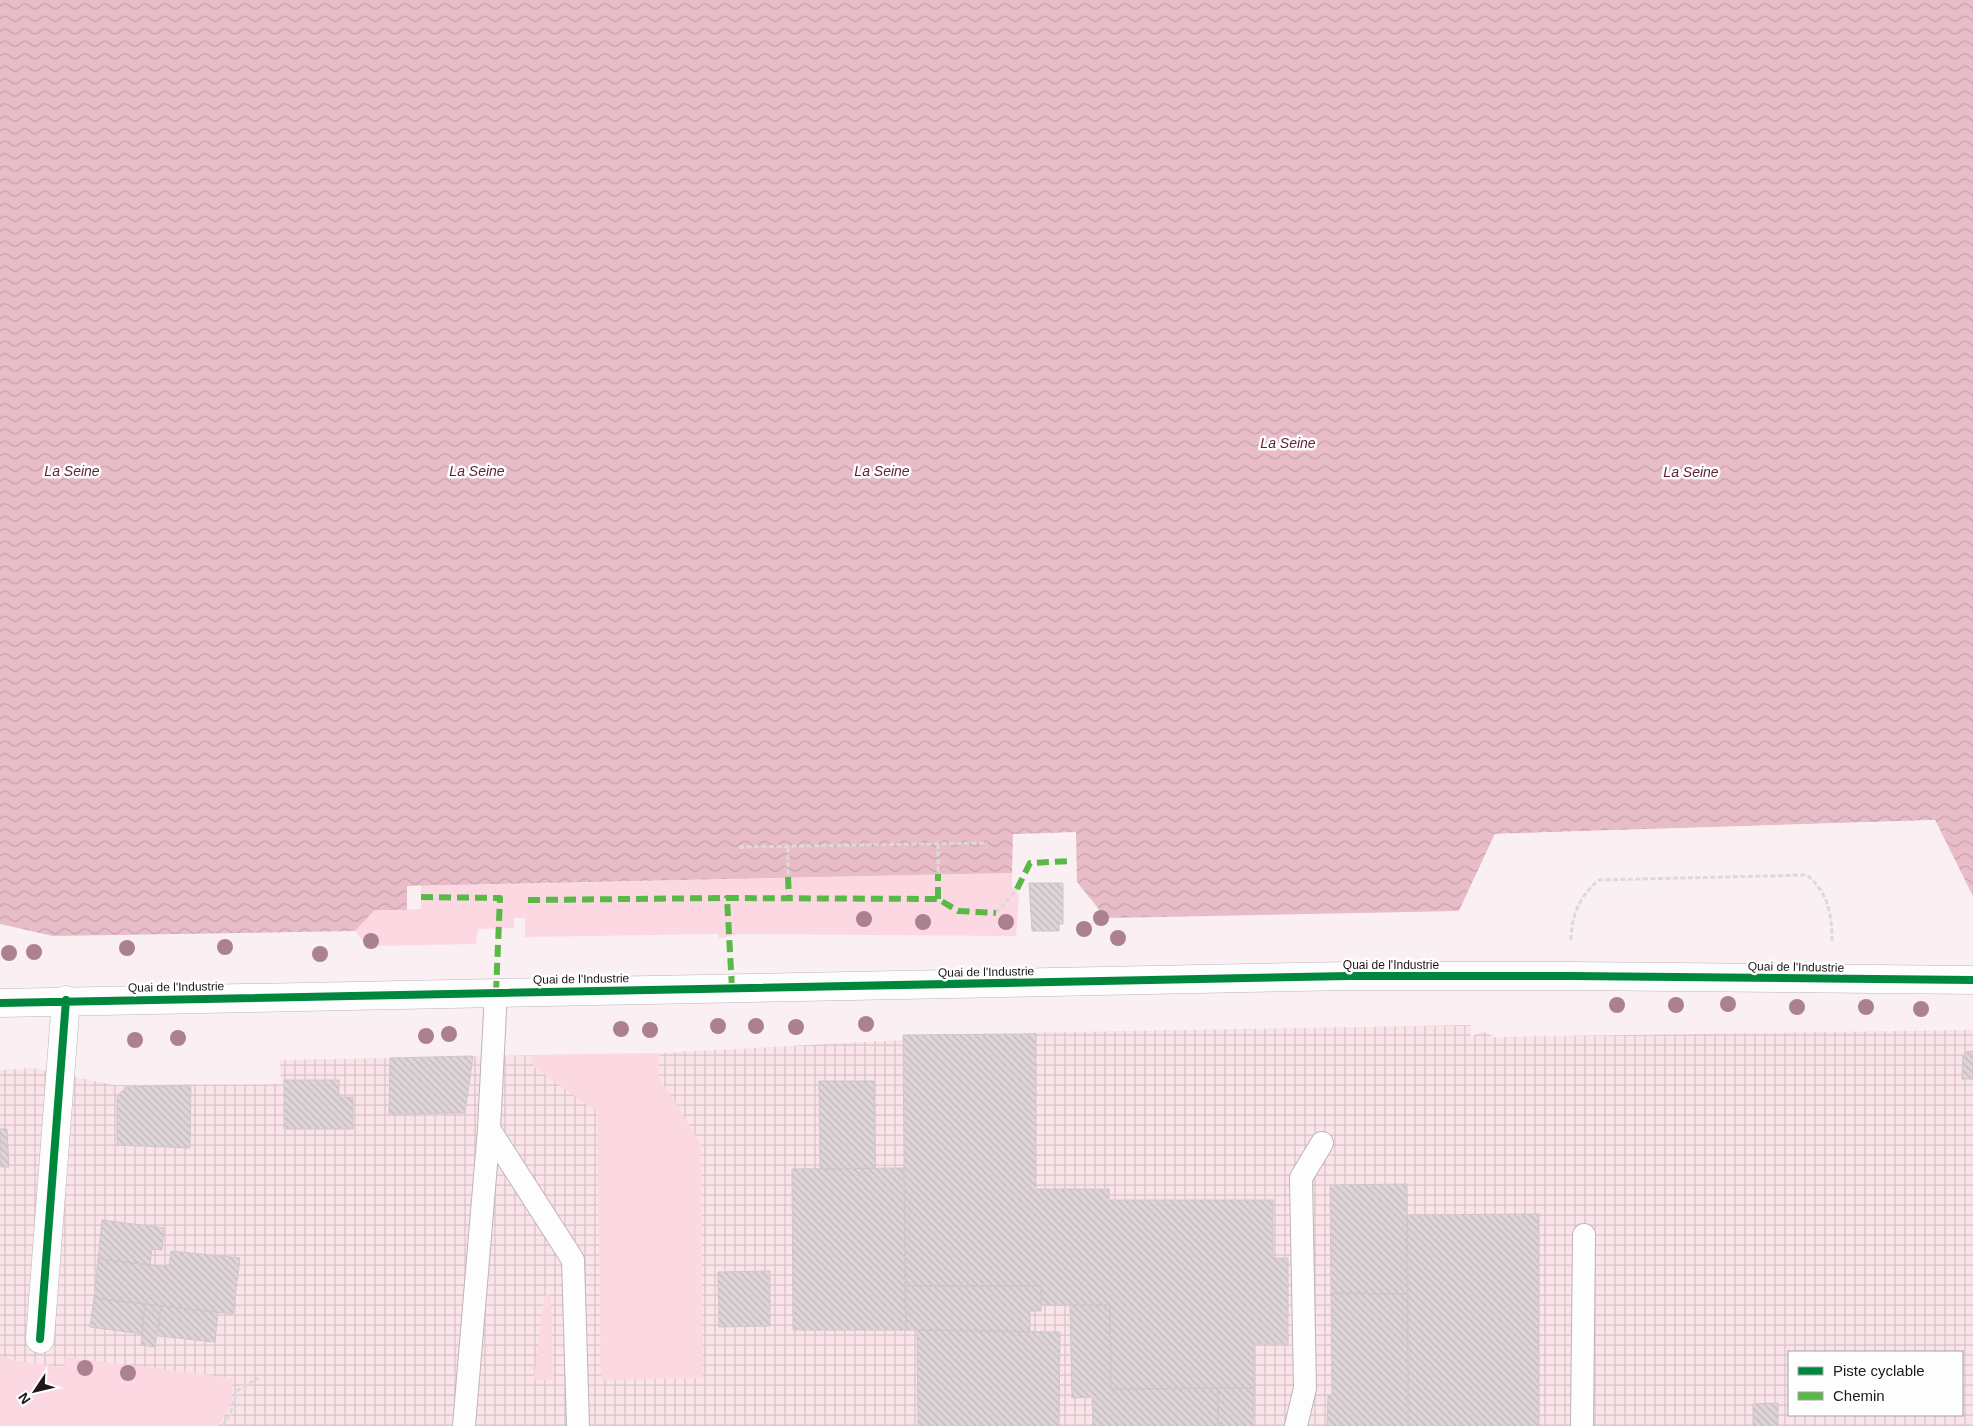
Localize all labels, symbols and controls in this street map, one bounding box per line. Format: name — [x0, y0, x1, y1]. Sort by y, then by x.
water label: La Seine — [1260, 435, 1316, 451]
water label: La Seine — [44, 463, 100, 479]
water label: La Seine — [449, 463, 505, 479]
water label: La Seine — [854, 463, 910, 479]
water label: La Seine — [1663, 464, 1719, 480]
street label: Quai de l'Industrie — [1343, 958, 1439, 972]
street label: Quai de l'Industrie — [1748, 959, 1845, 975]
street label: Quai de l'Industrie — [938, 964, 1035, 980]
street label: Quai de l'Industrie — [533, 971, 630, 987]
street label: Quai de l'Industrie — [128, 979, 225, 995]
legend — [1788, 1351, 1963, 1416]
text: Piste cyclable — [1833, 1362, 1925, 1379]
north arrow — [10, 1366, 60, 1416]
text: Chemin — [1833, 1387, 1885, 1404]
text: N — [15, 1390, 34, 1407]

